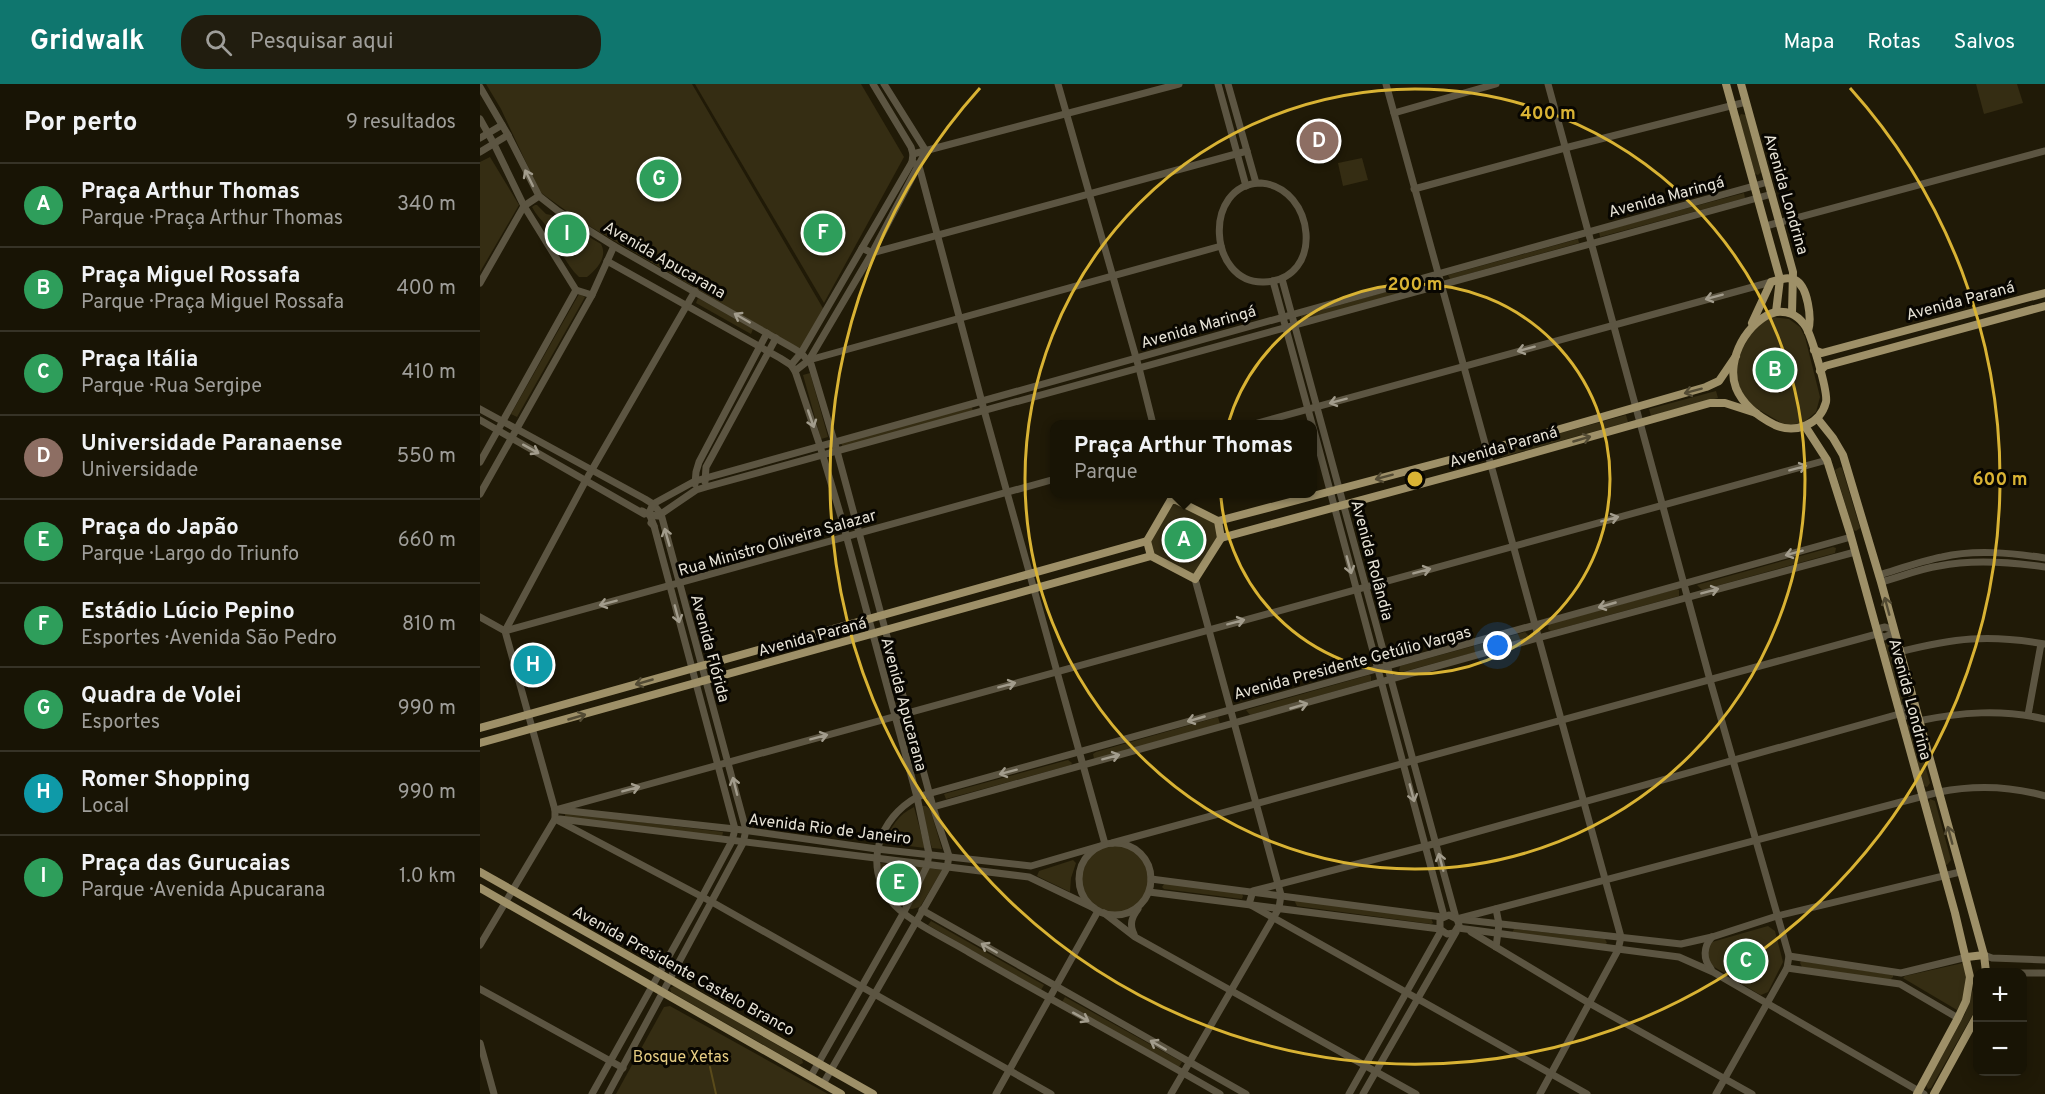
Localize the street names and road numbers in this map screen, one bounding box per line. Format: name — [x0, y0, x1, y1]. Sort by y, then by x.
street label: Avenida Londrina — [1758, 132, 1812, 257]
street label: Avenida Maringá — [1606, 173, 1727, 223]
street label: Avenida Apucarana — [599, 218, 729, 304]
street label: Avenida Paraná — [1904, 278, 2017, 326]
street label: Avenida Maringá — [1139, 302, 1259, 354]
street label: Avenida Paraná — [1447, 423, 1560, 473]
street label: Avenida Rolândia — [1345, 498, 1397, 623]
street label: Rua Ministro Oliveira Salazar — [676, 506, 879, 582]
street label: Avenida Flórida — [685, 592, 733, 705]
street label: Avenida Paraná — [756, 614, 869, 662]
street label: Avenida Presidente Getúlio Vargas — [1232, 623, 1473, 705]
street label: Avenida Apucarana — [876, 635, 931, 774]
street label: Avenida Londrina — [1883, 637, 1935, 762]
street label: Avenida Rio de Janeiro — [747, 810, 912, 850]
street label: Avenida Presidente Castelo Branco — [569, 902, 798, 1041]

